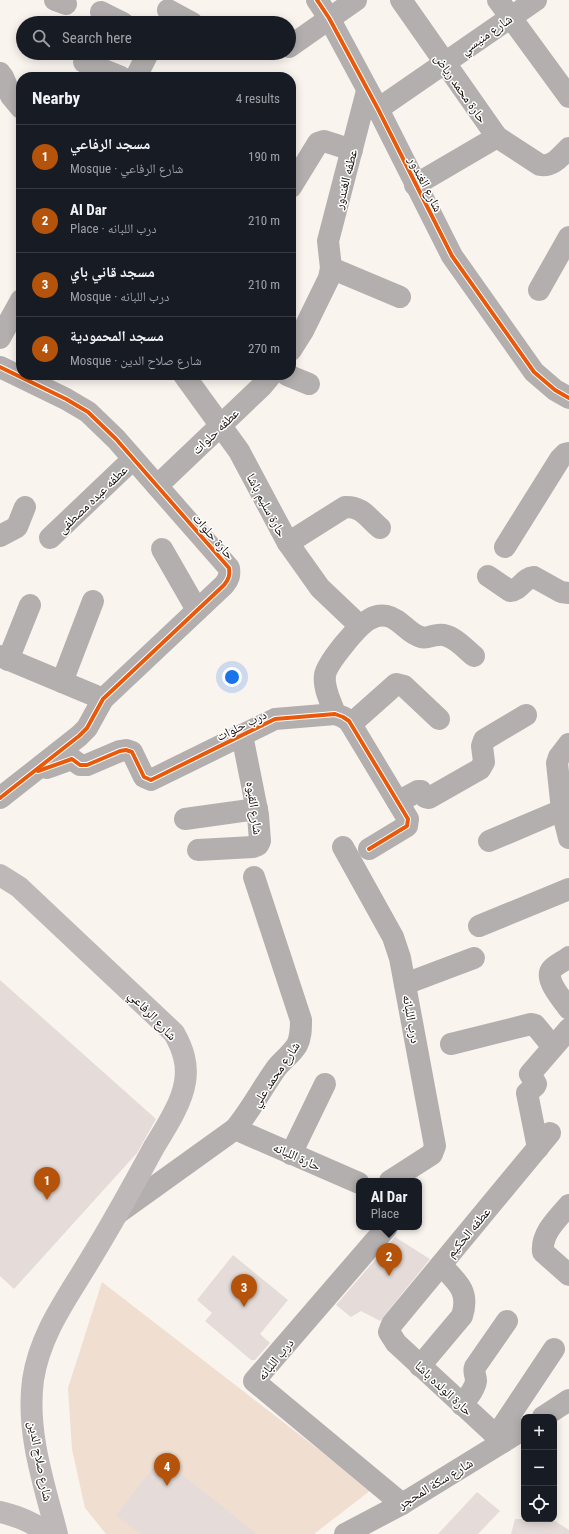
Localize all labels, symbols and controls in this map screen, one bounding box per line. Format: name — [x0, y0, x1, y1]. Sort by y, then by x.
street label: شارع منيسي — [458, 11, 517, 60]
search box — [16, 16, 296, 60]
icon: search — [30, 27, 52, 49]
text: Search here — [62, 29, 132, 47]
street label: حارة محمد رياض — [430, 51, 490, 126]
text: Nearby — [32, 88, 80, 108]
text: 4 results — [236, 91, 280, 106]
text: مسجد الرفاعي — [70, 135, 150, 153]
street label: عطفه الغندور — [331, 147, 361, 212]
text: 1 — [42, 149, 48, 164]
text: 190 m — [248, 149, 280, 164]
street label: شارع الغندور — [403, 153, 446, 215]
text: Mosque · شارع الرفاعي — [70, 161, 183, 176]
text: Al Dar — [70, 201, 107, 219]
text: 2 — [42, 213, 48, 228]
text: 210 m — [248, 213, 280, 228]
text: Place · درب اللبانه — [70, 221, 157, 236]
text: مسجد قاني باي — [70, 263, 155, 281]
text: 3 — [42, 277, 48, 292]
text: 210 m — [248, 277, 280, 292]
text: Mosque · درب اللبانه — [70, 289, 169, 304]
text: مسجد المحمودية — [70, 327, 164, 345]
text: 4 — [42, 341, 48, 356]
text: 270 m — [248, 341, 280, 356]
text: Mosque · شارع صلاح الدين — [70, 353, 201, 368]
street label: عطفه حلوات — [189, 405, 243, 458]
street label: عطفه عبده مصطفى — [54, 462, 132, 537]
street label: حارة سليم باشا — [243, 471, 290, 540]
street label: حارة حلوات — [189, 510, 237, 563]
your location — [222, 667, 242, 687]
street label: درب حلوات — [214, 707, 269, 745]
street label: شارع القبوه — [241, 780, 266, 836]
street label: شارع الرفاعي — [123, 987, 180, 1046]
street label: درب اللبانه — [399, 994, 423, 1045]
street label: شارع محمد علي — [248, 1039, 305, 1112]
street label: حارة اللبانه — [270, 1139, 323, 1174]
pin: 1 — [34, 1167, 60, 1200]
popup — [356, 1178, 422, 1230]
text: Al Dar — [371, 1188, 407, 1206]
street label: عطفه الحكيم — [443, 1204, 495, 1261]
text: Place — [371, 1206, 399, 1221]
pin: 2 — [376, 1243, 402, 1276]
pin: 3 — [231, 1274, 257, 1307]
street label: درب اللبانه — [254, 1336, 297, 1384]
street label: حارة الولده باشا — [411, 1358, 475, 1419]
map controls — [521, 1414, 557, 1522]
button: + — [521, 1414, 557, 1450]
street label: شارع صلاح الدين — [23, 1420, 56, 1503]
button: − — [521, 1450, 557, 1486]
pin: 4 — [154, 1453, 180, 1486]
street label: شارع سكة المحجر — [394, 1455, 477, 1514]
button: locate — [521, 1486, 557, 1522]

